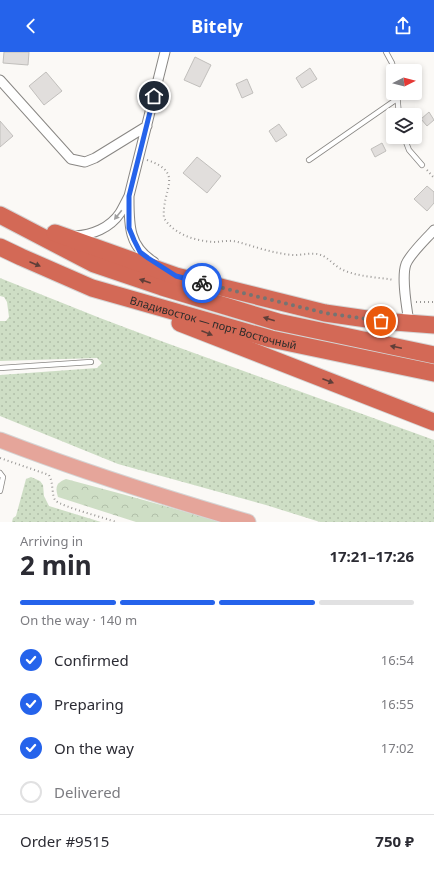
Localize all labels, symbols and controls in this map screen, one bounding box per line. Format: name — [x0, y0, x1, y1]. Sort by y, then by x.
text: Bitely — [191, 14, 243, 38]
icon: back — [20, 15, 42, 37]
icon: share — [392, 15, 414, 37]
north arrow — [386, 64, 422, 100]
map controls — [386, 64, 422, 144]
pin — [137, 79, 171, 113]
icon: home — [143, 85, 165, 107]
button: layers — [386, 108, 422, 144]
one-way arrow — [113, 209, 122, 220]
one-way arrow — [30, 261, 42, 267]
courier — [182, 263, 222, 303]
icon: bike — [191, 272, 213, 294]
one-way arrow — [138, 278, 150, 284]
street label: Владивосток — порт Восточный — [128, 292, 298, 352]
pin — [364, 304, 398, 338]
icon: bag — [370, 310, 392, 332]
one-way arrow — [263, 316, 275, 322]
one-way arrow — [201, 331, 213, 337]
one-way arrow — [390, 343, 402, 349]
one-way arrow — [322, 378, 334, 384]
text: Arriving in — [20, 532, 83, 550]
text: 17:21–17:26 — [329, 546, 414, 566]
text: 2 min — [20, 547, 92, 583]
text: On the way · 140 m — [20, 611, 137, 629]
icon: check — [20, 649, 42, 671]
text: Confirmed — [54, 650, 129, 670]
text: 16:54 — [381, 651, 414, 669]
icon: check — [20, 693, 42, 715]
text: Preparing — [54, 694, 124, 714]
text: 16:55 — [381, 695, 414, 713]
icon: check — [20, 737, 42, 759]
text: On the way — [54, 738, 134, 758]
text: 17:02 — [381, 739, 414, 757]
text: Delivered — [54, 782, 121, 802]
text: Order #9515 — [20, 831, 109, 851]
text: 750 ₽ — [375, 831, 414, 851]

